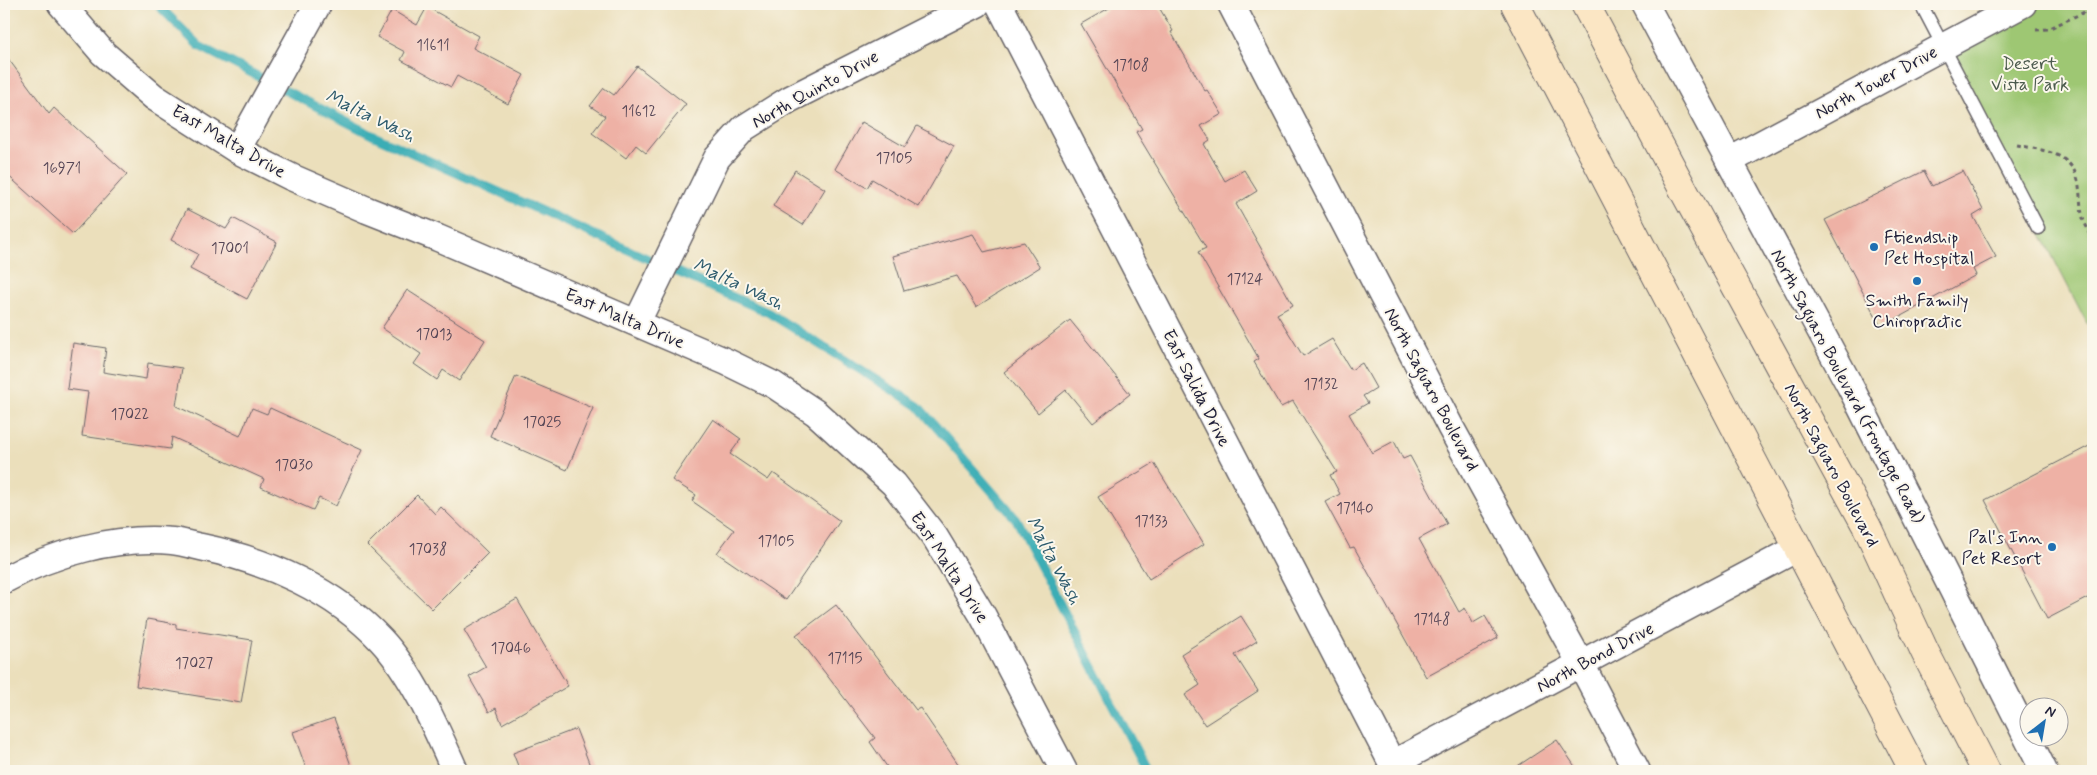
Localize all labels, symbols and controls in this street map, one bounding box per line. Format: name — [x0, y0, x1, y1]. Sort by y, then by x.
house number: 11611 — [416, 36, 450, 56]
street label: North Tower Drive — [1811, 40, 1942, 125]
street label: North Quinto Drive — [748, 45, 883, 135]
park label: Desert Vista Park — [1991, 52, 2069, 97]
house number: 17108 — [1113, 56, 1149, 76]
water label: Malta Wash — [321, 84, 419, 149]
street label: East Malta Drive — [167, 99, 290, 184]
house number: 11612 — [622, 102, 656, 122]
house number: 17105 — [876, 149, 912, 169]
house number: 16971 — [43, 159, 81, 179]
place label: Ftiendship Pet Hospital — [1884, 226, 1974, 271]
house number: 17001 — [211, 239, 249, 259]
marker: Ftiendship Pet Hospital — [1868, 241, 1880, 253]
street label: North Saguaro Boulevard (Frontage Road) — [1766, 245, 1930, 527]
water label: Malta Wash — [689, 253, 788, 316]
house number: 17124 — [1227, 270, 1263, 290]
marker: Smith Family Chiropractic — [1911, 275, 1923, 287]
street label: East Malta Drive — [561, 283, 688, 355]
place label: Smith Family Chiropractic — [1866, 289, 1968, 334]
street label: North Saguaro Boulevard — [1376, 303, 1484, 476]
house number: 17013 — [416, 325, 452, 345]
street label: East Salida Drive — [1156, 326, 1236, 451]
house number: 17132 — [1304, 375, 1338, 395]
street label: North Saguaro Boulevard — [1780, 380, 1884, 550]
house number: 17022 — [111, 405, 149, 425]
house number: 17025 — [523, 413, 561, 433]
house number: 17030 — [275, 456, 313, 476]
house number: 17140 — [1336, 499, 1374, 519]
street label: East Malta Drive — [904, 507, 994, 628]
water label: Malta Wash — [1020, 512, 1087, 609]
house number: 17133 — [1134, 512, 1168, 532]
place label: Pal's Inn Pet Resort — [1961, 526, 2042, 571]
house number: 17105 — [758, 532, 794, 552]
house number: 17038 — [409, 540, 447, 560]
marker: Pal's Inn Pet Resort — [2046, 541, 2058, 553]
house number: 17148 — [1413, 610, 1451, 630]
street label: North Bond Drive — [1533, 617, 1658, 699]
house number: 17046 — [491, 639, 531, 659]
house number: 17115 — [828, 649, 862, 669]
house number: 17027 — [175, 654, 214, 674]
north arrow — [2020, 698, 2070, 748]
text: N — [2042, 702, 2059, 722]

